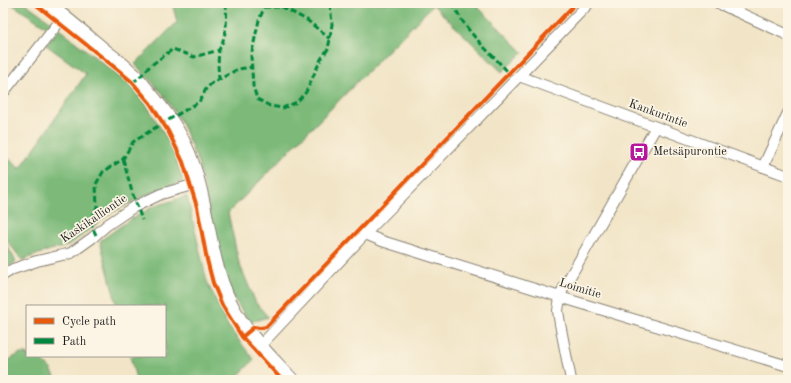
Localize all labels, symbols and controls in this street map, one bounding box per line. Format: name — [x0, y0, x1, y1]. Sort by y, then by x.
street label: Kankurintie — [627, 98, 690, 130]
bus stop icon: Metsäpurontie — [628, 141, 650, 163]
place label: Metsäpurontie — [653, 146, 727, 158]
street label: Kaskikalliontie — [59, 192, 130, 245]
street label: Loimitie — [558, 277, 603, 301]
legend — [26, 305, 166, 357]
text: Cycle path — [62, 316, 117, 328]
text: Path — [62, 336, 87, 348]

